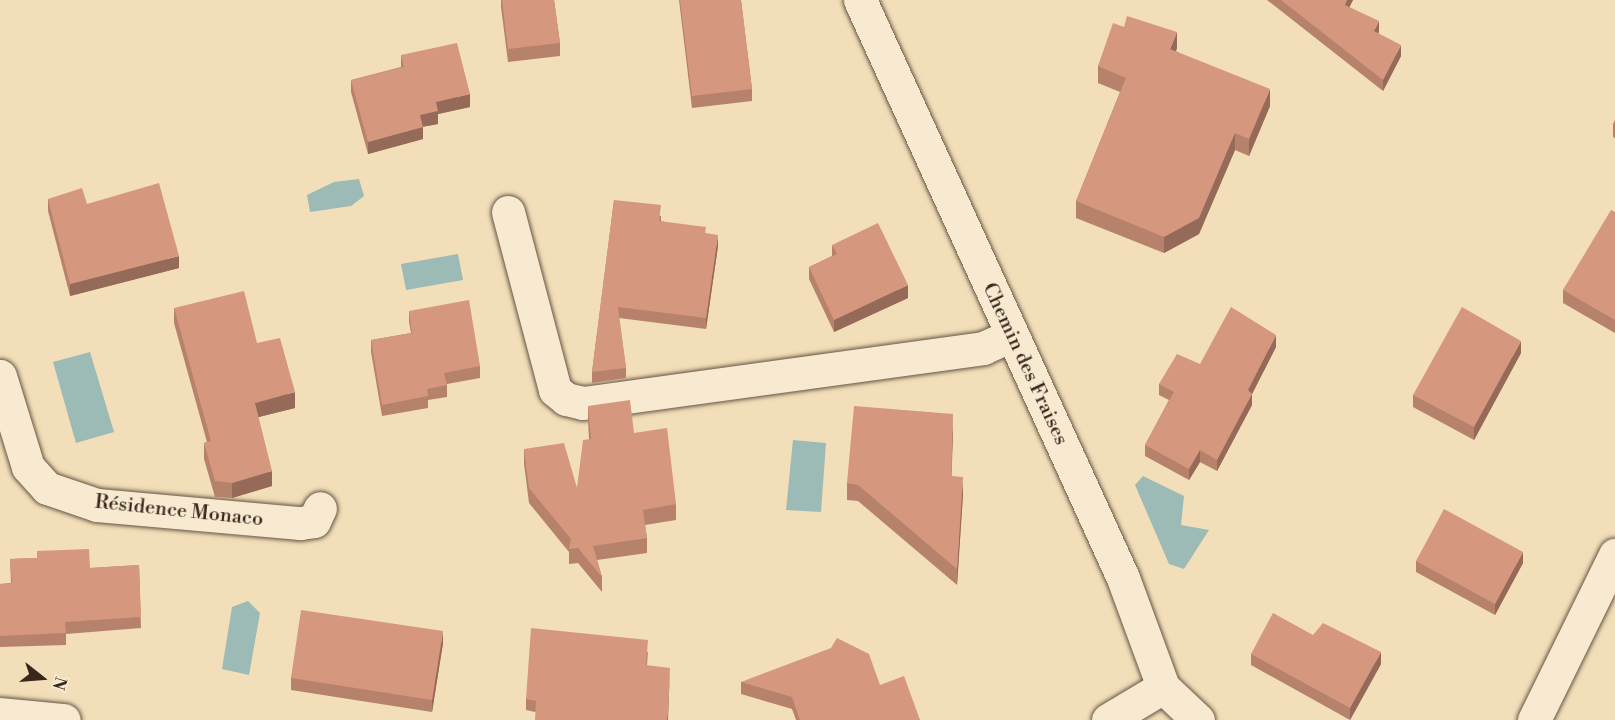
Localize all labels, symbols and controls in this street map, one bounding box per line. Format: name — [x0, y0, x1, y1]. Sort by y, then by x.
street label: Chemin des Fraises — [977, 279, 1073, 449]
street label: Résidence Monaco — [94, 490, 264, 532]
north arrow — [12, 648, 72, 708]
text: N — [48, 674, 71, 692]

